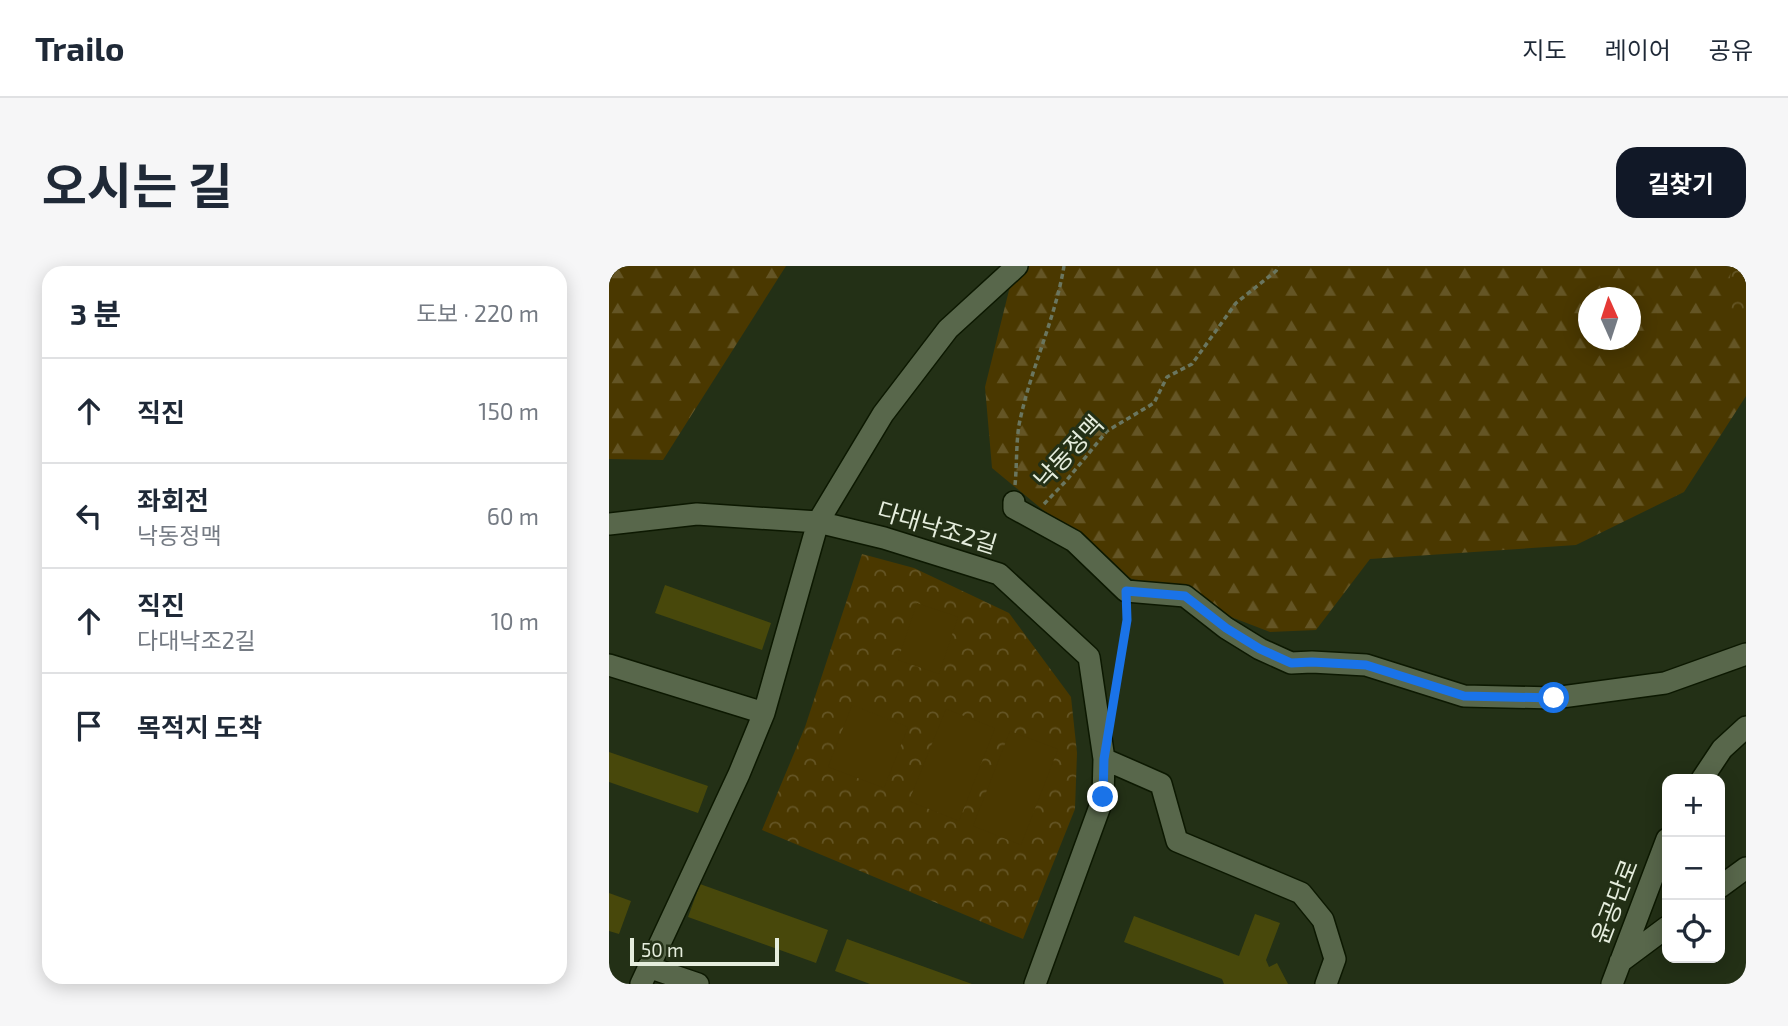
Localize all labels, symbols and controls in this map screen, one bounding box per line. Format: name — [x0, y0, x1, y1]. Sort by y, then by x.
text: Trailo — [35, 28, 125, 68]
text: 지도 — [1522, 35, 1567, 64]
text: 레이어 — [1605, 35, 1671, 64]
text: 공유 — [1709, 35, 1753, 64]
button: 길찾기 — [1616, 147, 1746, 218]
text: 오시는 길 — [42, 155, 233, 214]
north arrow — [1578, 287, 1641, 350]
text: 3 분 — [70, 295, 121, 331]
text: 도보 · 220 m — [416, 299, 539, 327]
icon: ahead — [70, 392, 108, 430]
text: 직진 — [137, 396, 185, 427]
text: 150 m — [478, 397, 539, 425]
street label: 낙동정맥 — [1027, 409, 1109, 493]
text: 좌회전 — [137, 484, 209, 515]
street label: 다대낙조2길 — [874, 495, 1001, 559]
icon: left — [70, 497, 108, 535]
text: 60 m — [487, 502, 539, 530]
text: 낙동정맥 — [137, 521, 222, 549]
text: 직진 — [137, 589, 185, 620]
icon: ahead — [70, 602, 108, 640]
text: 10 m — [491, 607, 539, 635]
text: 다대낙조2길 — [137, 626, 256, 654]
route start — [1538, 682, 1569, 713]
icon: arrive — [70, 707, 108, 745]
text: 목적지 도착 — [137, 711, 262, 742]
map controls — [1662, 774, 1725, 963]
button: + — [1662, 774, 1725, 837]
route end — [1087, 781, 1118, 812]
button: − — [1662, 837, 1725, 900]
street label: 윤공단로 — [1584, 855, 1643, 948]
button: locate — [1662, 900, 1725, 963]
scale bar — [630, 935, 779, 967]
text: 50 m — [641, 938, 684, 961]

